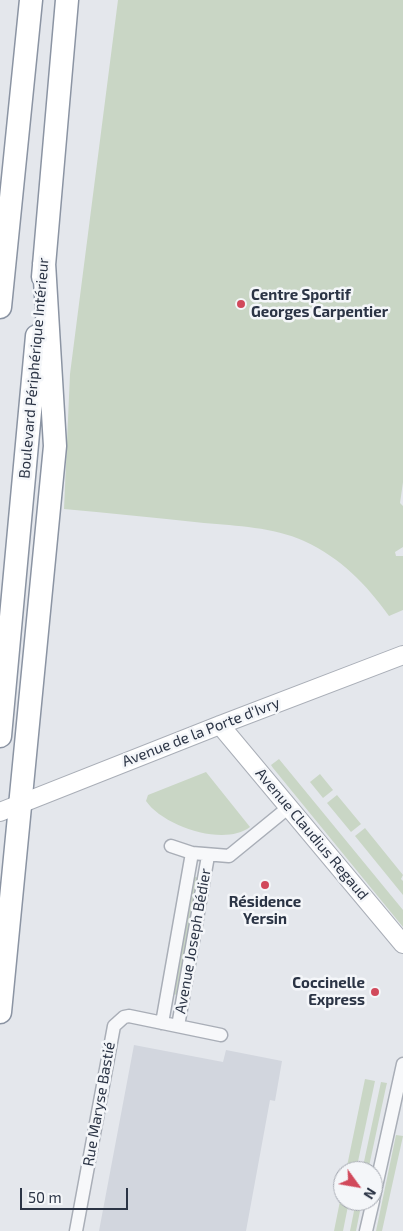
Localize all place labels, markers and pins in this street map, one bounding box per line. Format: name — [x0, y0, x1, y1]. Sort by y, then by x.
place label: Centre Sportif Georges Carpentier — [251, 286, 388, 321]
marker: Centre Sportif Georges Carpentier — [235, 298, 247, 310]
marker: Résidence Yersin — [259, 879, 271, 891]
place label: Résidence Yersin — [229, 893, 301, 928]
place label: Coccinelle Express — [292, 974, 365, 1009]
marker: Coccinelle Express — [369, 986, 381, 998]

